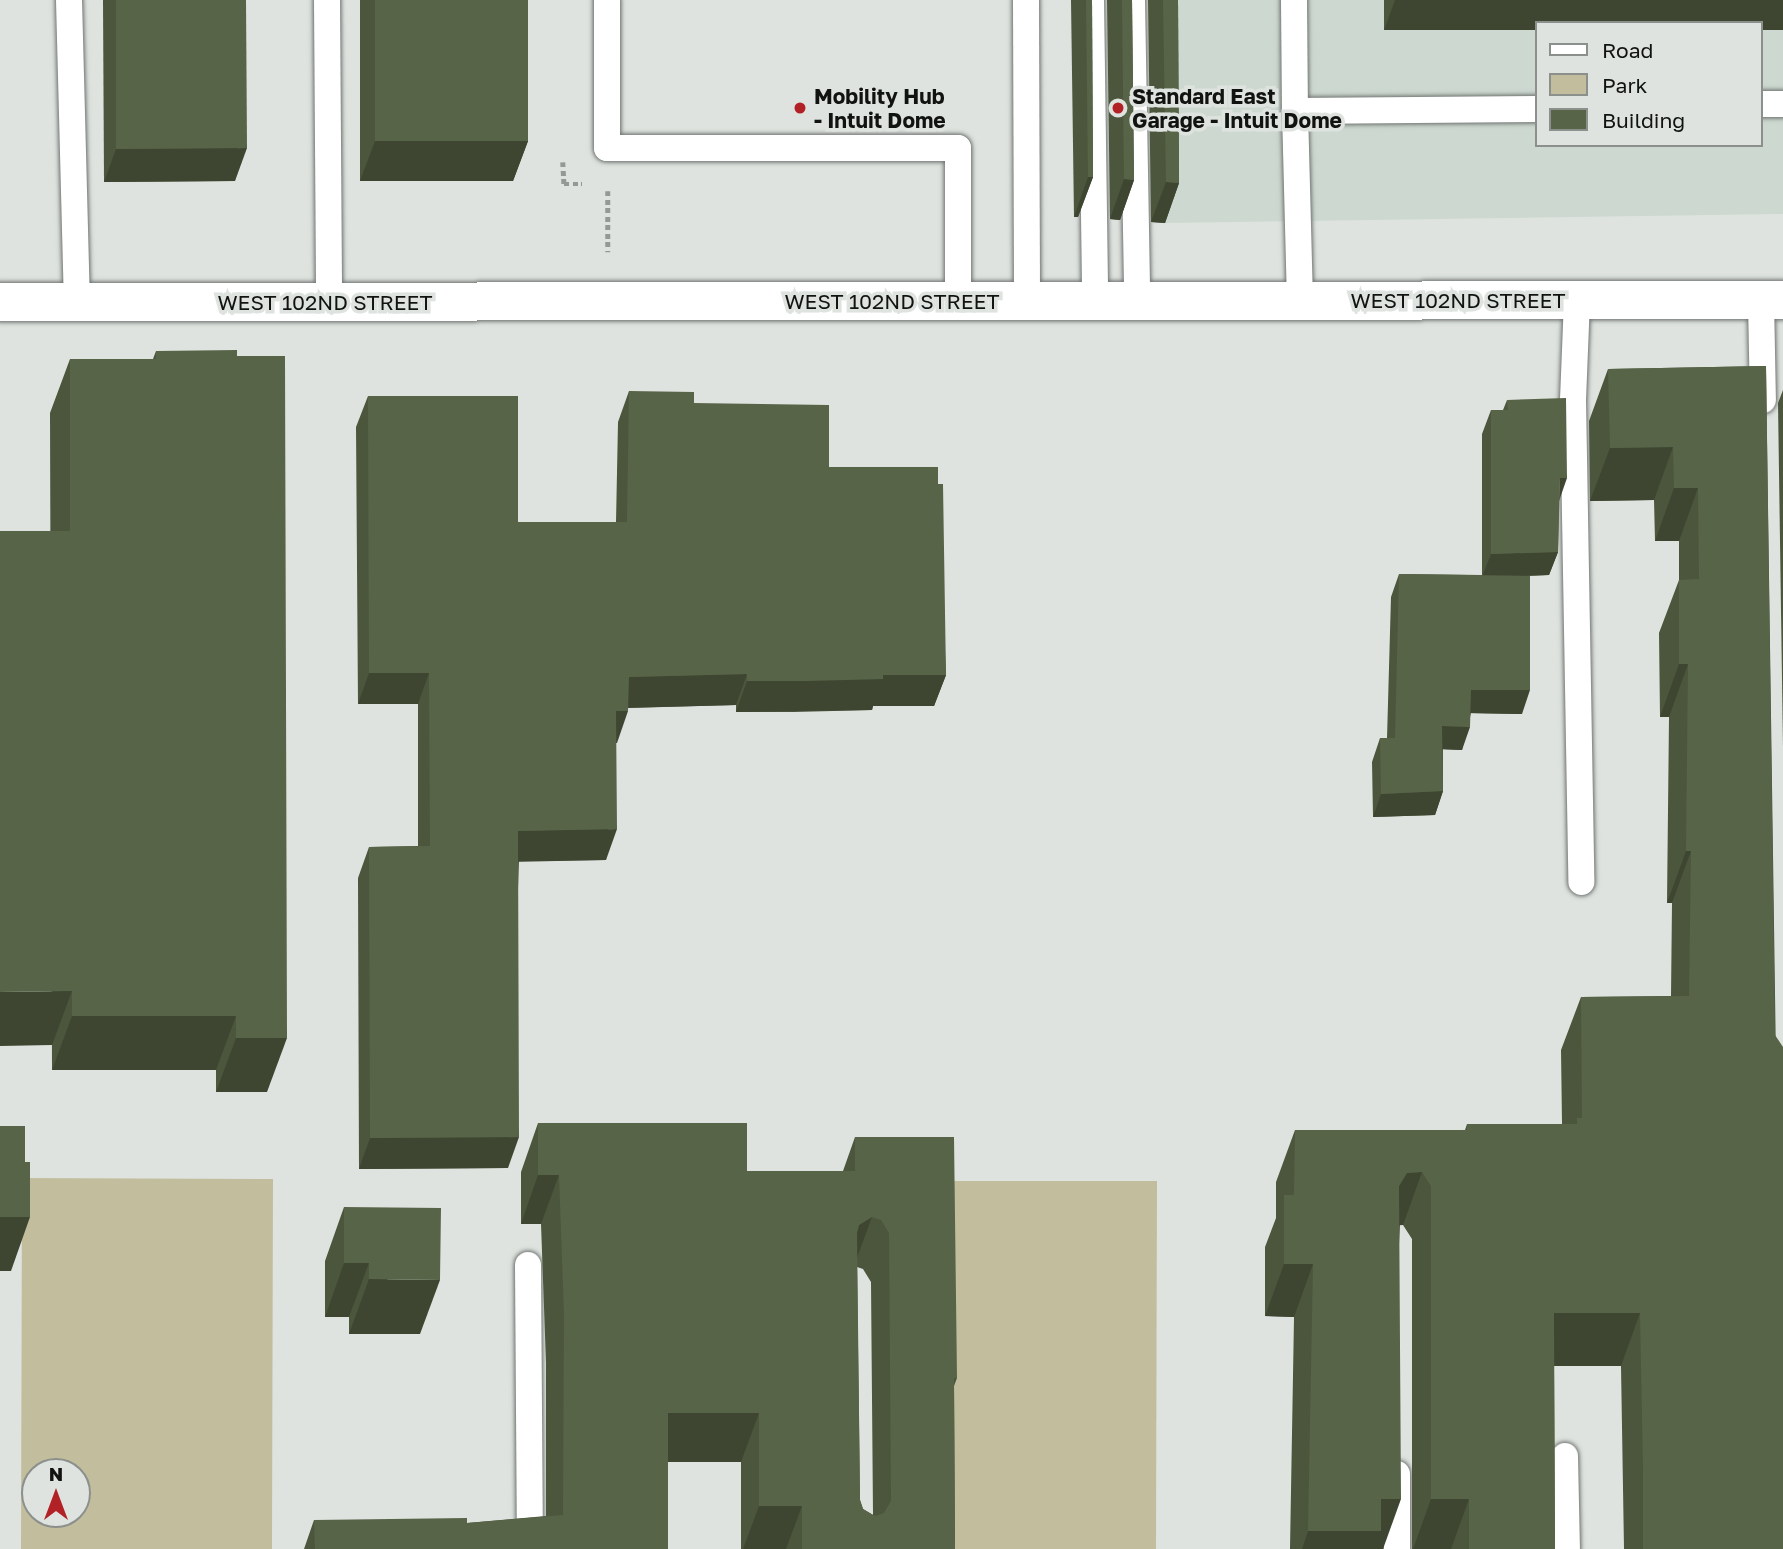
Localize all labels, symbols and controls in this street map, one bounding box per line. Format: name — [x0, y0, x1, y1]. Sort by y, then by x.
legend — [1534, 21, 1762, 147]
text: Road — [1602, 37, 1653, 63]
text: Park — [1602, 72, 1647, 98]
place label: Mobility Hub - Intuit Dome — [814, 83, 946, 133]
place label: Standard East Garage - Intuit Dome — [1132, 83, 1342, 133]
marker: Mobility Hub - Intuit Dome — [792, 100, 808, 116]
marker: Standard East Garage - Intuit Dome — [1110, 100, 1126, 116]
text: Building — [1602, 107, 1685, 133]
street label: WEST 102ND STREET — [1350, 287, 1566, 313]
street label: WEST 102ND STREET — [784, 288, 1000, 314]
street label: WEST 102ND STREET — [217, 289, 433, 315]
north arrow — [21, 1458, 91, 1528]
text: N — [49, 1462, 63, 1485]

